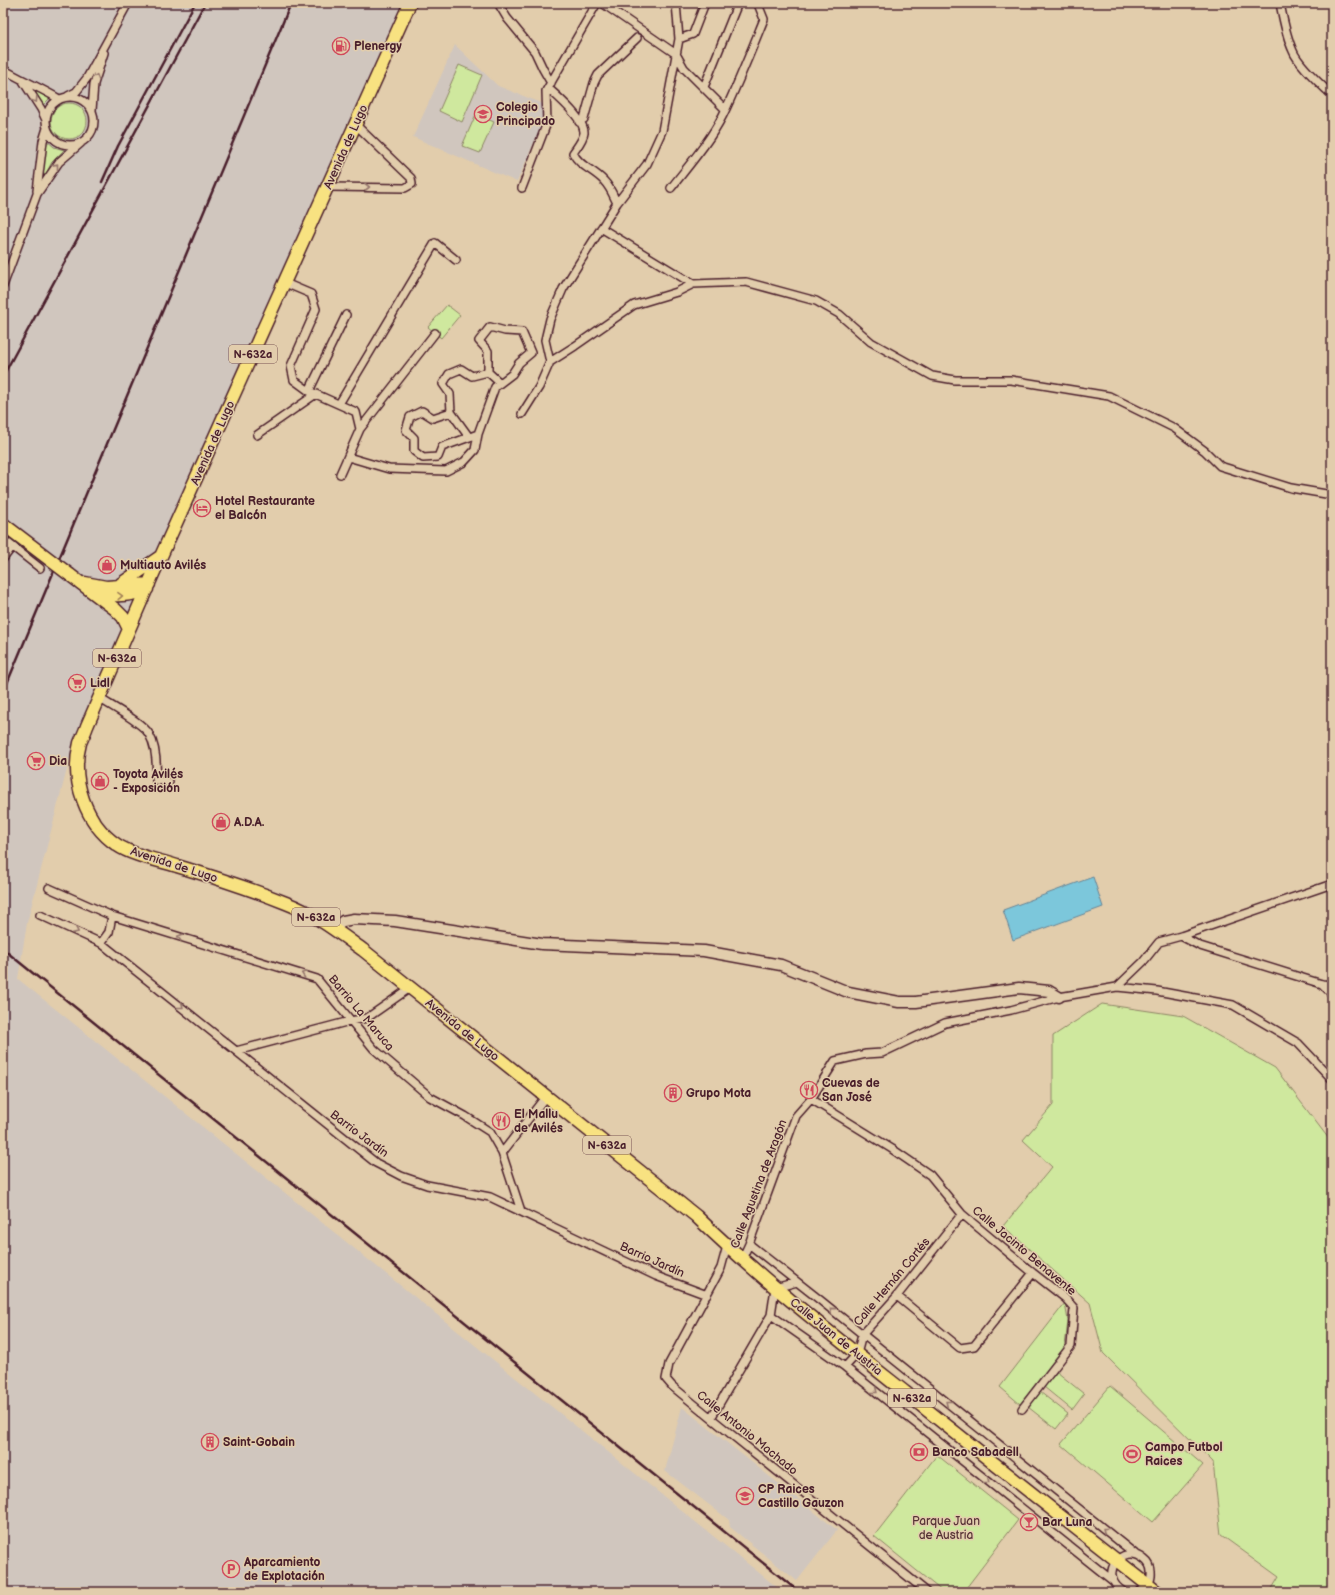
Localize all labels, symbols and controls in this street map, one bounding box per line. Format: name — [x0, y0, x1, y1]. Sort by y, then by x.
fuel station icon: Plenergy — [331, 36, 351, 56]
place label: Plenergy — [354, 39, 402, 54]
one-way arrow — [91, 74, 100, 81]
one-way arrow — [30, 96, 38, 103]
place label: Colegio Principado — [496, 100, 555, 129]
street label: Avenida de Lugo — [321, 102, 371, 192]
school or university icon: Colegio Principado — [473, 104, 493, 124]
one-way arrow — [52, 164, 59, 171]
one-way arrow — [364, 183, 370, 191]
road number: N-632a — [229, 345, 277, 363]
street label: Avenida de Lugo — [188, 398, 238, 488]
place label: Hotel Restaurante el Balcón — [215, 494, 315, 523]
hotel icon: Hotel Restaurante el Balcón — [192, 498, 212, 518]
shop icon: Multiauto Avilés — [97, 555, 117, 575]
place label: Multiauto Avilés — [120, 558, 206, 573]
one-way arrow — [117, 591, 123, 600]
road number: N-632a — [93, 649, 141, 667]
supermarket icon: Lidl — [67, 673, 87, 693]
place label: Lidl — [90, 676, 110, 691]
supermarket icon: Dia — [26, 751, 46, 771]
place label: Dia — [49, 754, 67, 769]
place label: Toyota Avilés - Exposición — [113, 767, 183, 796]
shop icon: Toyota Avilés - Exposición — [90, 771, 110, 791]
shop icon: A.D.A. — [211, 812, 231, 832]
place label: A.D.A. — [233, 815, 265, 830]
street label: Avenida de Lugo — [128, 844, 220, 886]
road number: N-632a — [292, 908, 340, 926]
one-way arrow — [71, 926, 79, 934]
one-way arrow — [176, 933, 183, 942]
one-way arrow — [301, 970, 308, 979]
street label: Barrio La Maruca — [325, 972, 397, 1054]
street label: Avenida de Lugo — [422, 996, 502, 1065]
one-way arrow — [176, 1002, 183, 1009]
place label: Cuevas de San José — [822, 1076, 880, 1105]
restaurant icon: Cuevas de San José — [799, 1080, 819, 1100]
building icon: Grupo Mota — [663, 1083, 683, 1103]
place label: Grupo Mota — [686, 1086, 751, 1101]
street label: Barrio Jardín — [327, 1107, 391, 1161]
place label: El Mallu de Avilés — [514, 1107, 563, 1136]
restaurant icon: El Mallu de Avilés — [491, 1111, 511, 1131]
street label: Calle Agustina de Aragón — [727, 1117, 791, 1251]
road number: N-632a — [583, 1136, 631, 1154]
street label: Calle Jacinto Benavente — [969, 1203, 1079, 1299]
street label: Calle Hernán Cortés — [851, 1235, 933, 1329]
street label: Barrio Jardín — [617, 1239, 687, 1281]
street label: Calle Juan de Austria — [787, 1295, 885, 1379]
one-way arrow — [829, 1307, 837, 1314]
one-way arrow — [871, 1387, 878, 1394]
street label: Calle Antonio Machado — [694, 1388, 801, 1478]
road number: N-632a — [888, 1389, 936, 1407]
one-way arrow — [946, 1401, 953, 1408]
building icon: Saint-Gobain — [200, 1432, 220, 1452]
place label: Saint-Gobain — [223, 1435, 295, 1450]
place label: Campo Futbol Raices — [1145, 1440, 1223, 1469]
bank icon: Banco Sabadell — [909, 1442, 929, 1462]
sports icon: Campo Futbol Raices — [1122, 1444, 1142, 1464]
place label: Banco Sabadell — [932, 1445, 1019, 1460]
one-way arrow — [982, 1476, 989, 1483]
place label: CP Raices Castillo Gauzon — [758, 1482, 844, 1511]
school or university icon: CP Raices Castillo Gauzon — [735, 1486, 755, 1506]
bar icon: Bar Luna — [1019, 1512, 1039, 1532]
park label: Parque Juan de Austria — [912, 1514, 980, 1543]
place label: Bar Luna — [1042, 1515, 1092, 1530]
one-way arrow — [1102, 1528, 1109, 1535]
place label: Aparcamiento de Explotación — [243, 1555, 325, 1584]
parking icon: Aparcamiento de Explotación — [221, 1559, 241, 1579]

